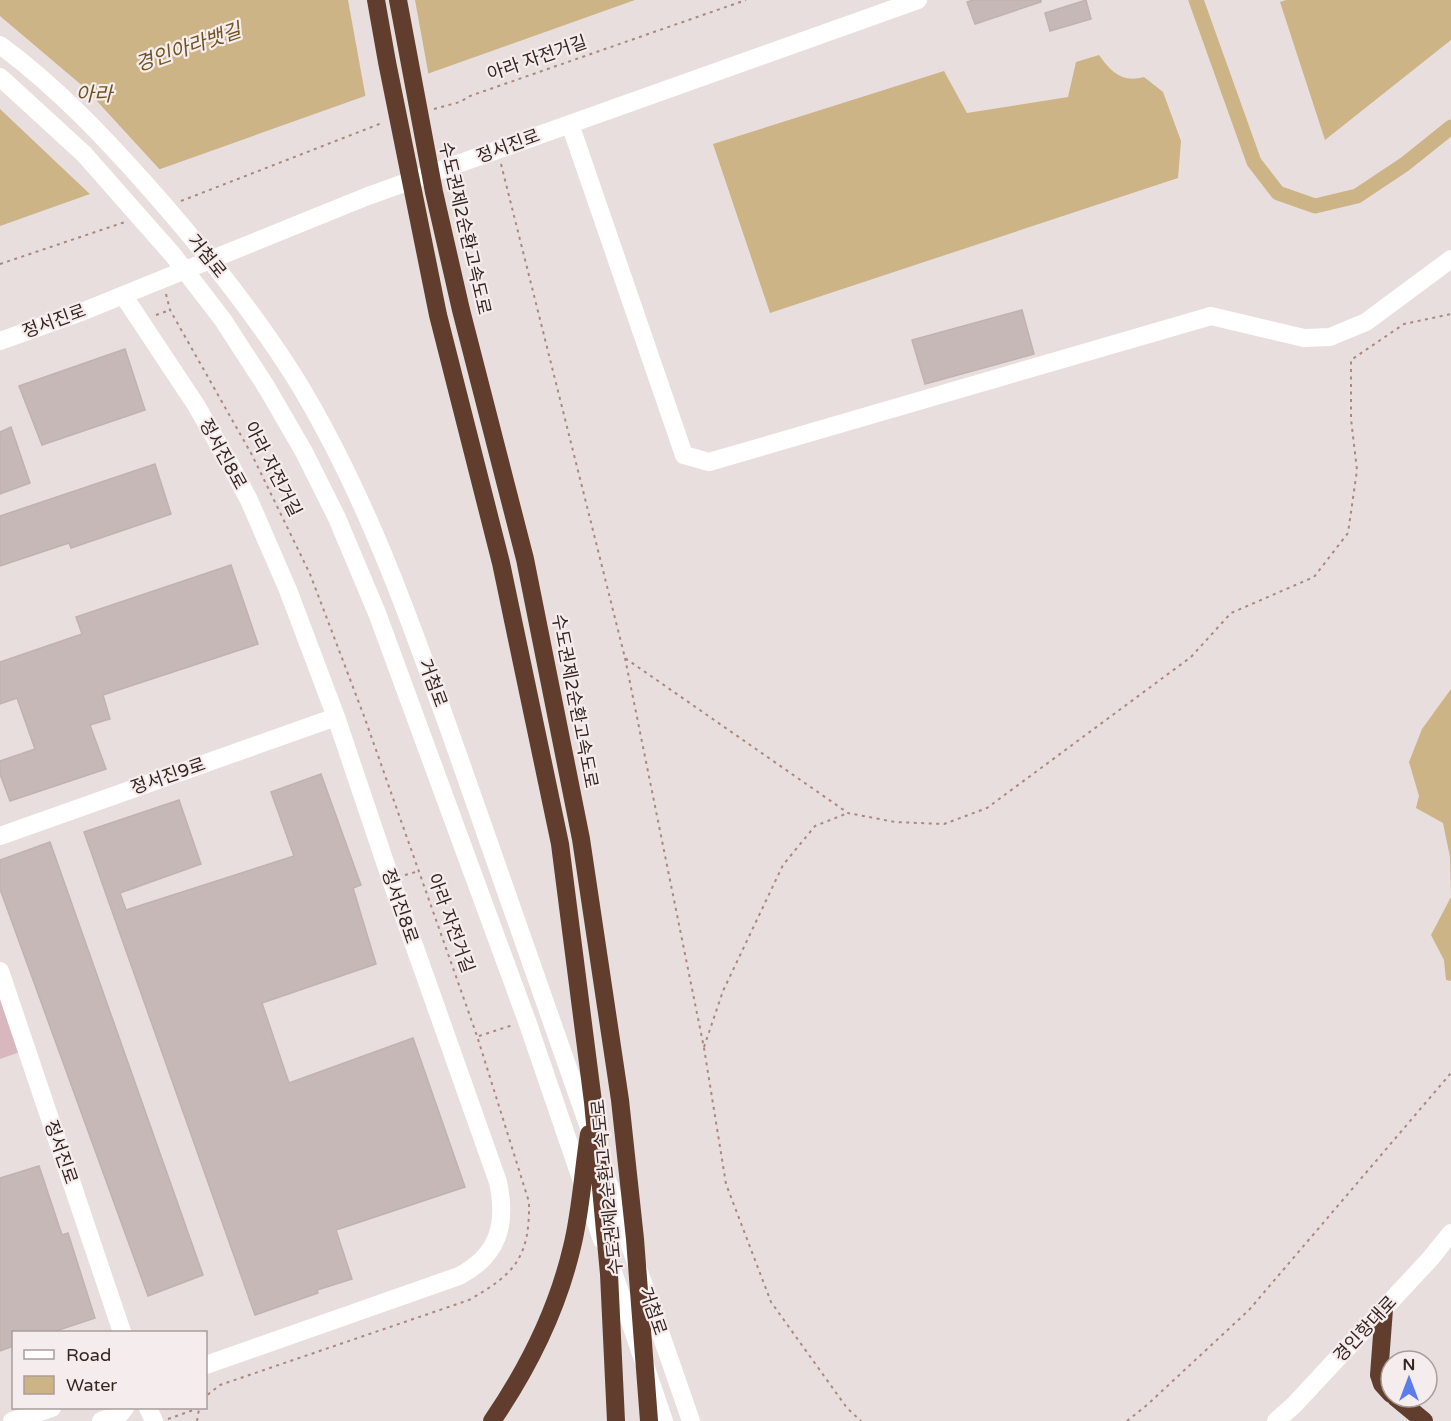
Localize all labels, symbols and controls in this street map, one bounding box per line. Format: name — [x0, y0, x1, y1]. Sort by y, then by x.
water label: 경인아라뱃길 — [132, 18, 246, 77]
street label: 아라 자전거길 — [484, 31, 590, 85]
water label: 아라 — [76, 83, 115, 107]
street label: 정서진로 — [473, 124, 543, 168]
street label: 수도권제2순환고속도로 — [434, 139, 496, 317]
street label: 거첨로 — [183, 230, 231, 282]
street label: 정서진로 — [19, 299, 89, 343]
street label: 정서진8로 — [195, 415, 251, 493]
street label: 아라 자전거길 — [240, 418, 306, 520]
street label: 수도권제2순환고속도로 — [547, 612, 603, 790]
street label: 거첨로 — [414, 656, 452, 710]
street label: 정서진9로 — [128, 753, 208, 799]
street label: 정서진8로 — [377, 866, 423, 946]
street label: 아라 자전거길 — [423, 870, 479, 976]
street label: 수도권제2순환고속도로 — [587, 1098, 627, 1276]
street label: 정서진로 — [40, 1117, 82, 1187]
street label: 거첨로 — [635, 1284, 671, 1338]
street label: 경인항대로 — [1329, 1291, 1401, 1367]
legend — [12, 1331, 207, 1409]
text: Road — [66, 1344, 111, 1366]
north arrow — [1379, 1349, 1439, 1409]
text: N — [1403, 1355, 1415, 1375]
text: Water — [66, 1374, 117, 1396]

